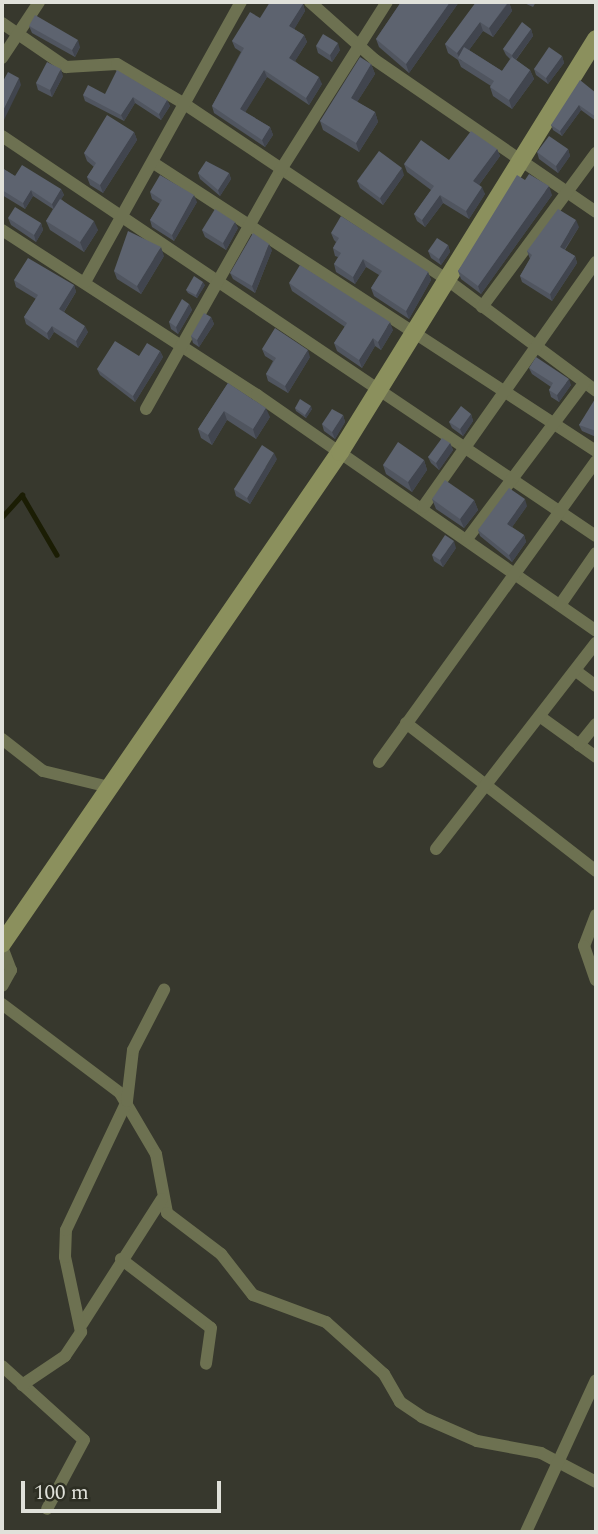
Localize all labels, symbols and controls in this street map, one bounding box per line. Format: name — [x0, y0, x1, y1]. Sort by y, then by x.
scale bar — [24, 1468, 224, 1512]
text: 100 m — [34, 1477, 89, 1509]

